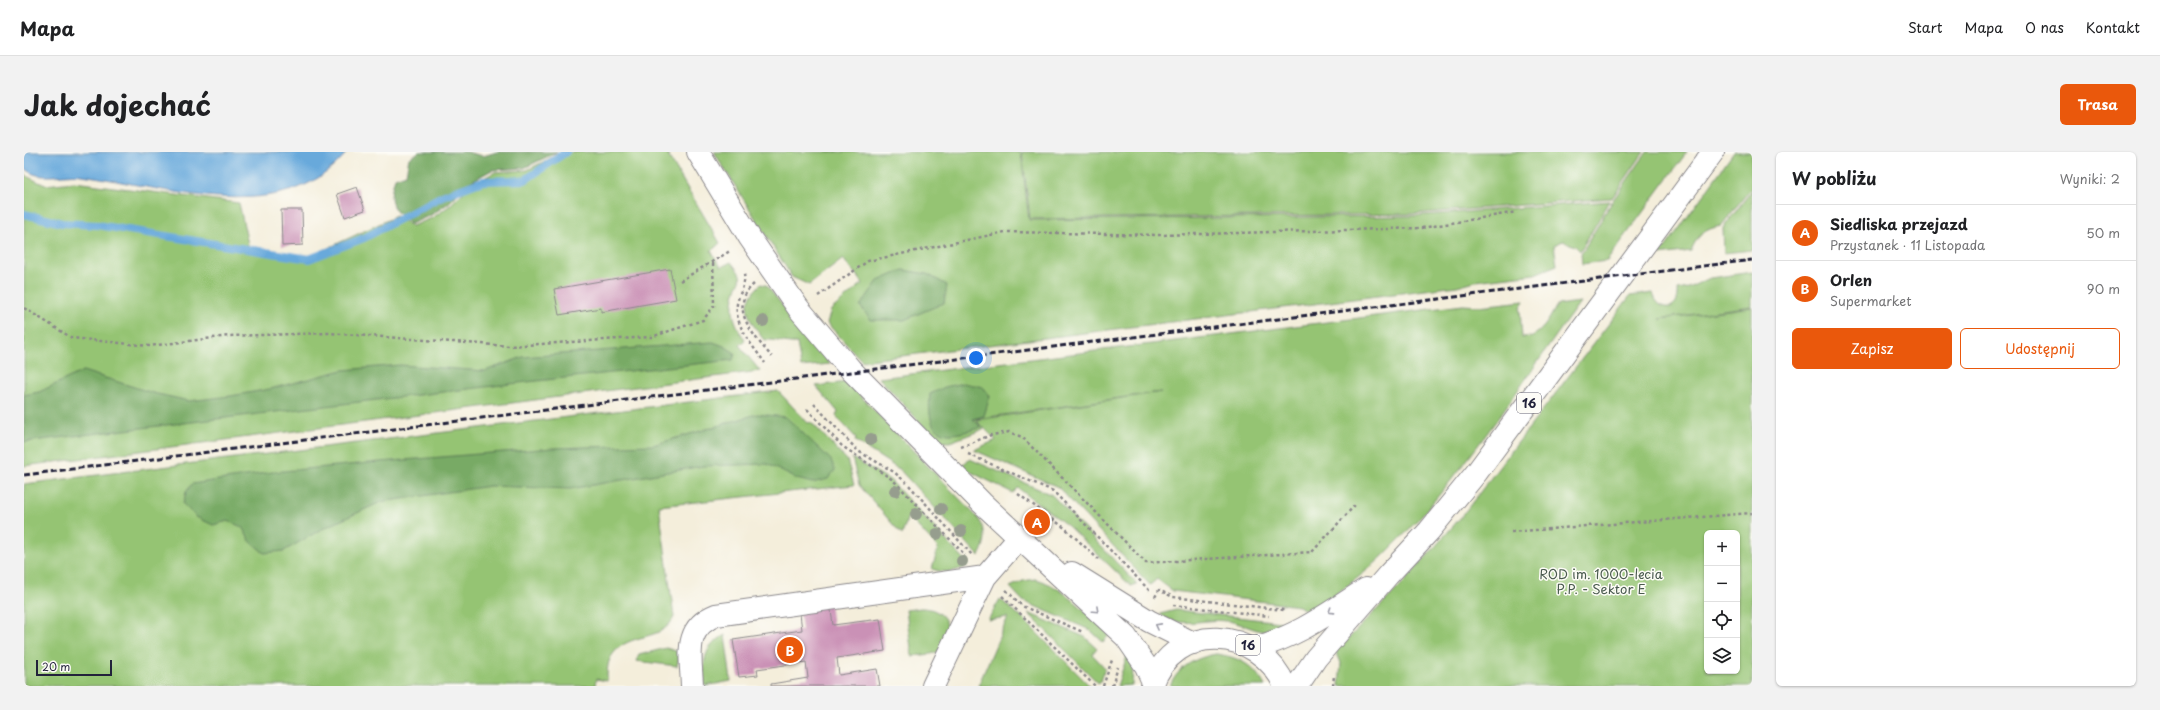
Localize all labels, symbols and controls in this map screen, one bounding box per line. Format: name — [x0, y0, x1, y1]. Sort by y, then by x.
text: Mapa — [20, 14, 75, 42]
text: Start — [1908, 17, 1943, 38]
text: Mapa — [1965, 17, 2003, 38]
text: O nas — [2025, 17, 2064, 38]
text: Kontakt — [2086, 17, 2140, 38]
text: Jak dojechać — [24, 83, 211, 126]
button: Trasa — [2060, 84, 2136, 125]
text: W pobliżu — [1792, 165, 1877, 191]
text: Wyniki: 2 — [2060, 169, 2120, 188]
text: Siedliska przejazd — [1830, 212, 1968, 235]
text: A — [1800, 223, 1810, 242]
text: 50 m — [2086, 223, 2120, 242]
text: Przystanek · 11 Listopada — [1830, 235, 1985, 254]
text: Orlen — [1830, 268, 1872, 291]
text: B — [1801, 279, 1809, 298]
text: 90 m — [2087, 279, 2120, 298]
text: Supermarket — [1830, 291, 1912, 310]
button: Zapisz — [1792, 328, 1952, 369]
button: Udostępnij — [1960, 328, 2120, 369]
your location — [966, 348, 986, 368]
road number: 16 — [1517, 393, 1541, 413]
pin: A — [1024, 507, 1050, 537]
map controls — [1704, 530, 1740, 674]
button: + — [1704, 530, 1740, 566]
park label: ROD im. 1000-lecia P.P. - Sektor E — [1539, 564, 1663, 598]
button: − — [1704, 566, 1740, 602]
button: locate — [1704, 602, 1740, 638]
one-way arrow — [1092, 605, 1099, 612]
one-way arrow — [1328, 607, 1335, 614]
one-way arrow — [1155, 623, 1162, 631]
pin: B — [777, 635, 803, 665]
road number: 16 — [1236, 635, 1260, 655]
button: layers — [1704, 638, 1740, 674]
scale bar — [36, 658, 112, 677]
text: 20 m — [42, 658, 70, 675]

